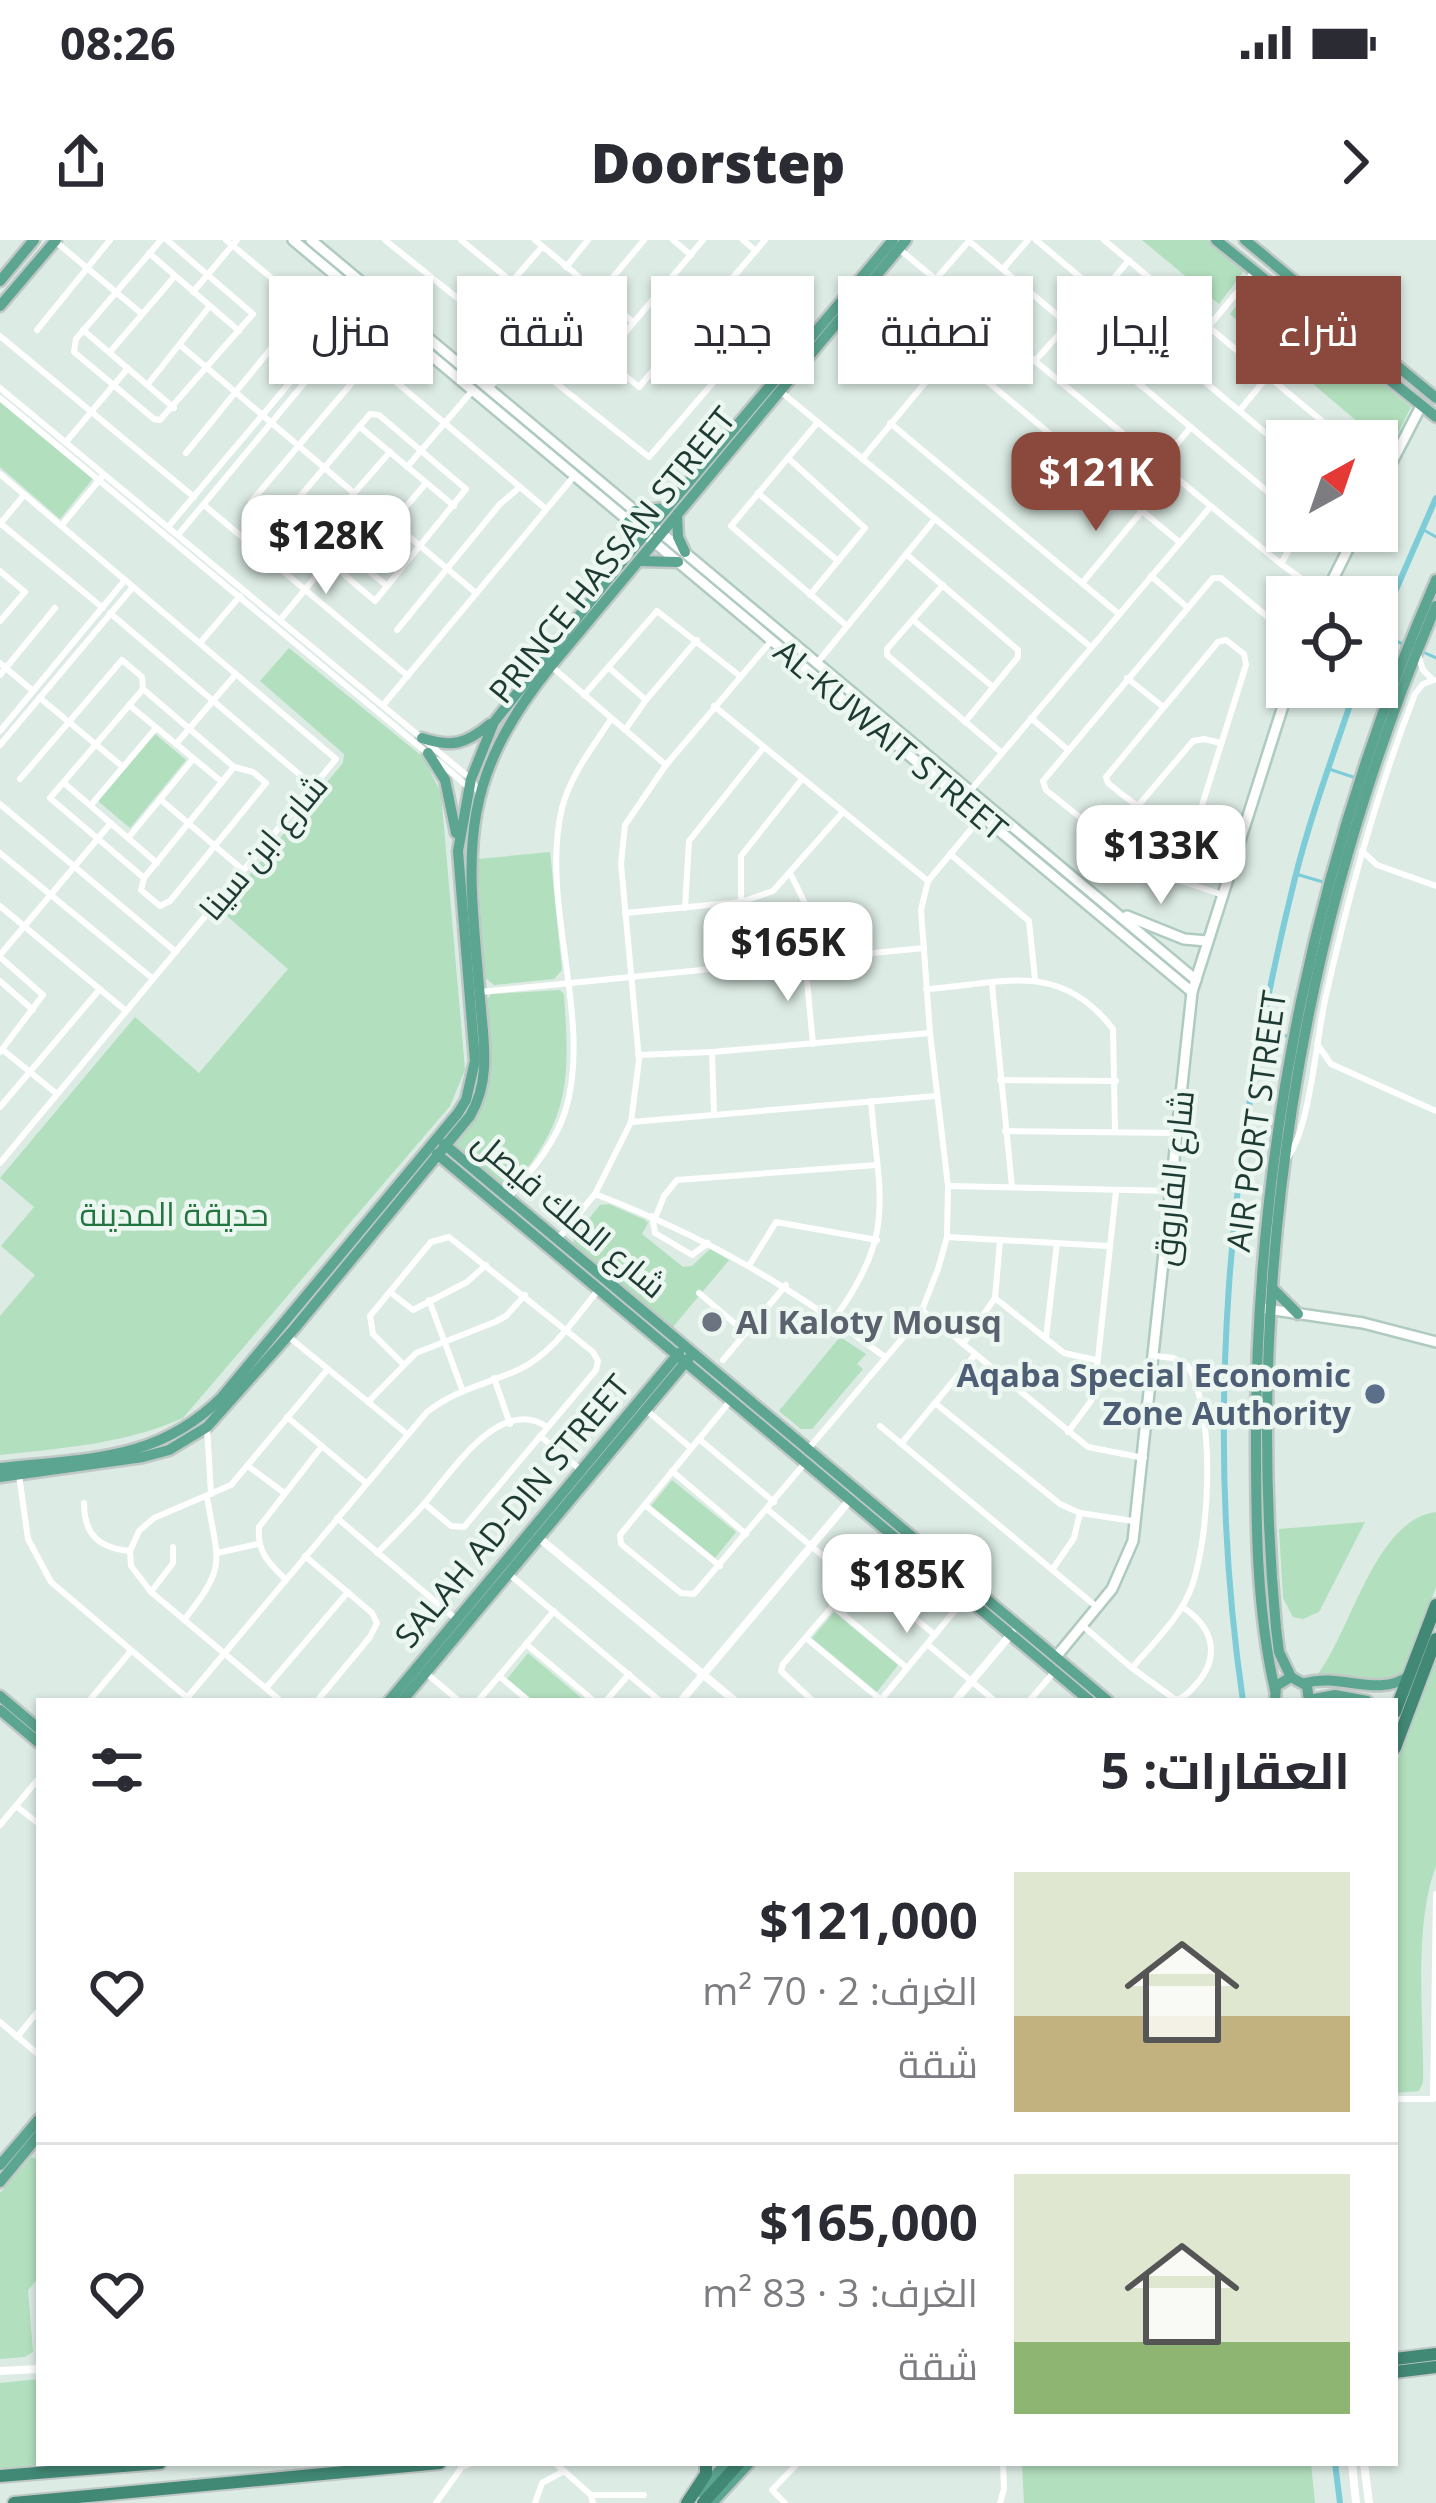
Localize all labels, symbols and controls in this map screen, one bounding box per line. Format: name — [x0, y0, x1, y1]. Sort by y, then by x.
text: 08:26 — [60, 12, 176, 73]
text: Doorstep — [591, 125, 845, 199]
icon: share — [48, 129, 114, 195]
icon: forward — [1322, 129, 1388, 195]
chip: منزل — [269, 276, 433, 384]
chip: شقة — [457, 276, 627, 384]
chip: جديد — [651, 276, 814, 384]
chip: تصفية — [838, 276, 1033, 384]
chip: إيجار — [1057, 276, 1212, 384]
chip: شراء — [1236, 276, 1401, 384]
street label: PRINCE HASSAN STREET — [478, 397, 745, 712]
north arrow — [1266, 420, 1398, 552]
map controls — [1266, 420, 1398, 708]
pin: $121K — [1012, 432, 1180, 534]
text: $121K — [1038, 444, 1154, 497]
pin: $128K — [242, 495, 410, 597]
text: $128K — [268, 507, 384, 560]
button: locate — [1266, 576, 1398, 708]
street label: AL-KUWAIT STREET — [765, 629, 1018, 851]
street label: شارع ابن سينا — [188, 764, 338, 930]
pin: $133K — [1077, 805, 1245, 907]
text: $133K — [1103, 817, 1219, 870]
pin: $165K — [704, 902, 872, 1004]
text: $165K — [730, 914, 846, 967]
street label: AIR PORT STREET — [1215, 988, 1296, 1254]
street label: شارع الفاروق — [1141, 1088, 1205, 1268]
street label: شارع الملك فيصل — [464, 1119, 676, 1309]
park label: حديقة المدينة — [80, 1191, 268, 1236]
place label: Al Kaloty Mousq — [736, 1299, 1002, 1344]
marker: Al Kaloty Mousq — [699, 1309, 725, 1335]
place label: Aqaba Special Economic Zone Authority — [956, 1352, 1351, 1435]
street label: SALAH AD-DIN STREET — [384, 1365, 639, 1657]
marker: Aqaba Special Economic Zone Authority — [1362, 1381, 1388, 1407]
pin: $185K — [823, 1534, 991, 1636]
text: $185K — [849, 1546, 965, 1599]
text: العقارات: 5 — [1101, 1734, 1350, 1804]
icon: filters — [84, 1737, 150, 1803]
text: $121,000 — [759, 1884, 978, 1954]
icon: home — [1110, 1920, 1254, 2064]
icon: heart — [84, 1959, 150, 2025]
text: الغرف: 2 · 70 m² — [702, 1963, 978, 2016]
text: شقة — [898, 2036, 978, 2089]
text: $165,000 — [759, 2186, 978, 2256]
icon: home — [1110, 2222, 1254, 2366]
icon: heart — [84, 2261, 150, 2327]
text: الغرف: 3 · 83 m² — [702, 2265, 978, 2318]
text: شقة — [898, 2338, 978, 2391]

